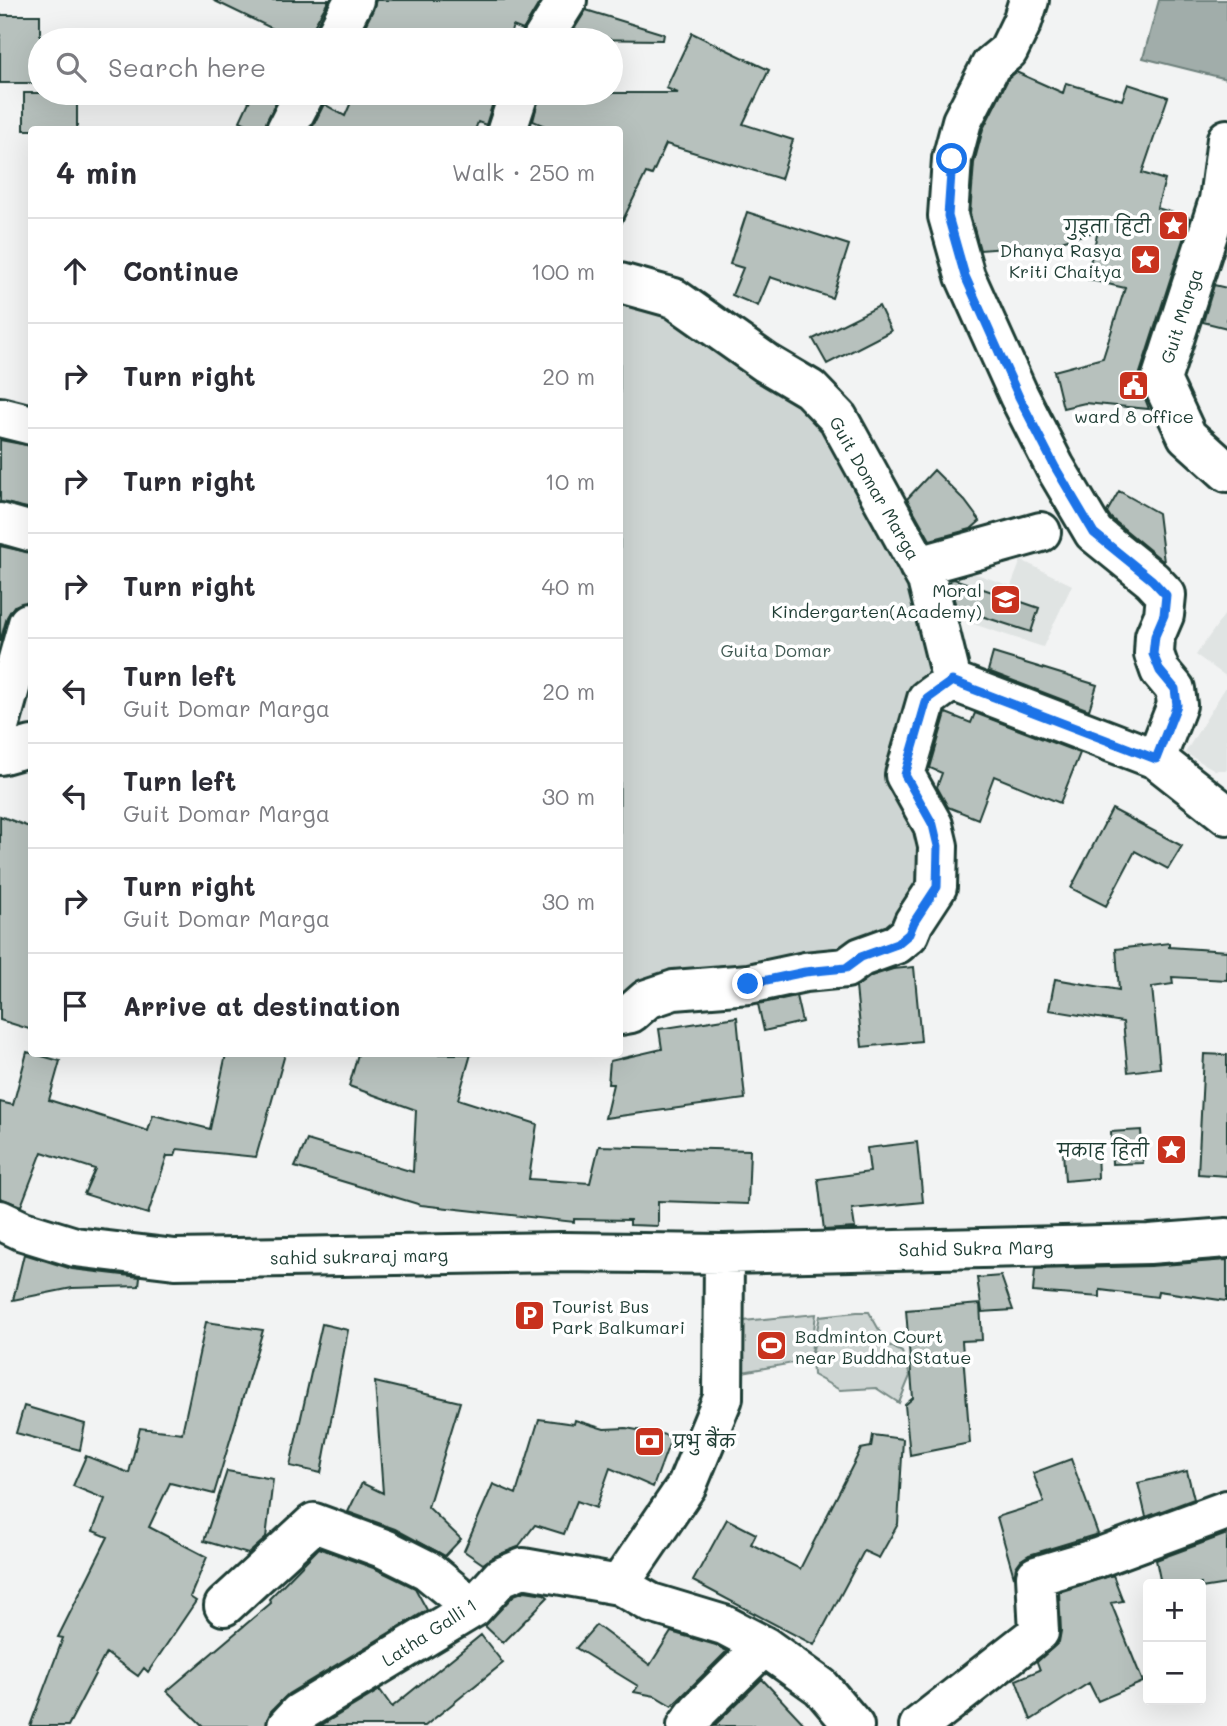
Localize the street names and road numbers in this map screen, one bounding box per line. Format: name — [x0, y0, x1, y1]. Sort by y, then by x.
street label: Guit Marga — [1154, 265, 1208, 367]
street label: Guit Domar Marga — [824, 412, 926, 564]
street label: Sahid Sukra Marg — [898, 1235, 1054, 1261]
street label: sahid sukraraj marg — [270, 1242, 448, 1270]
street label: Latha Galli 1 — [377, 1592, 481, 1672]

